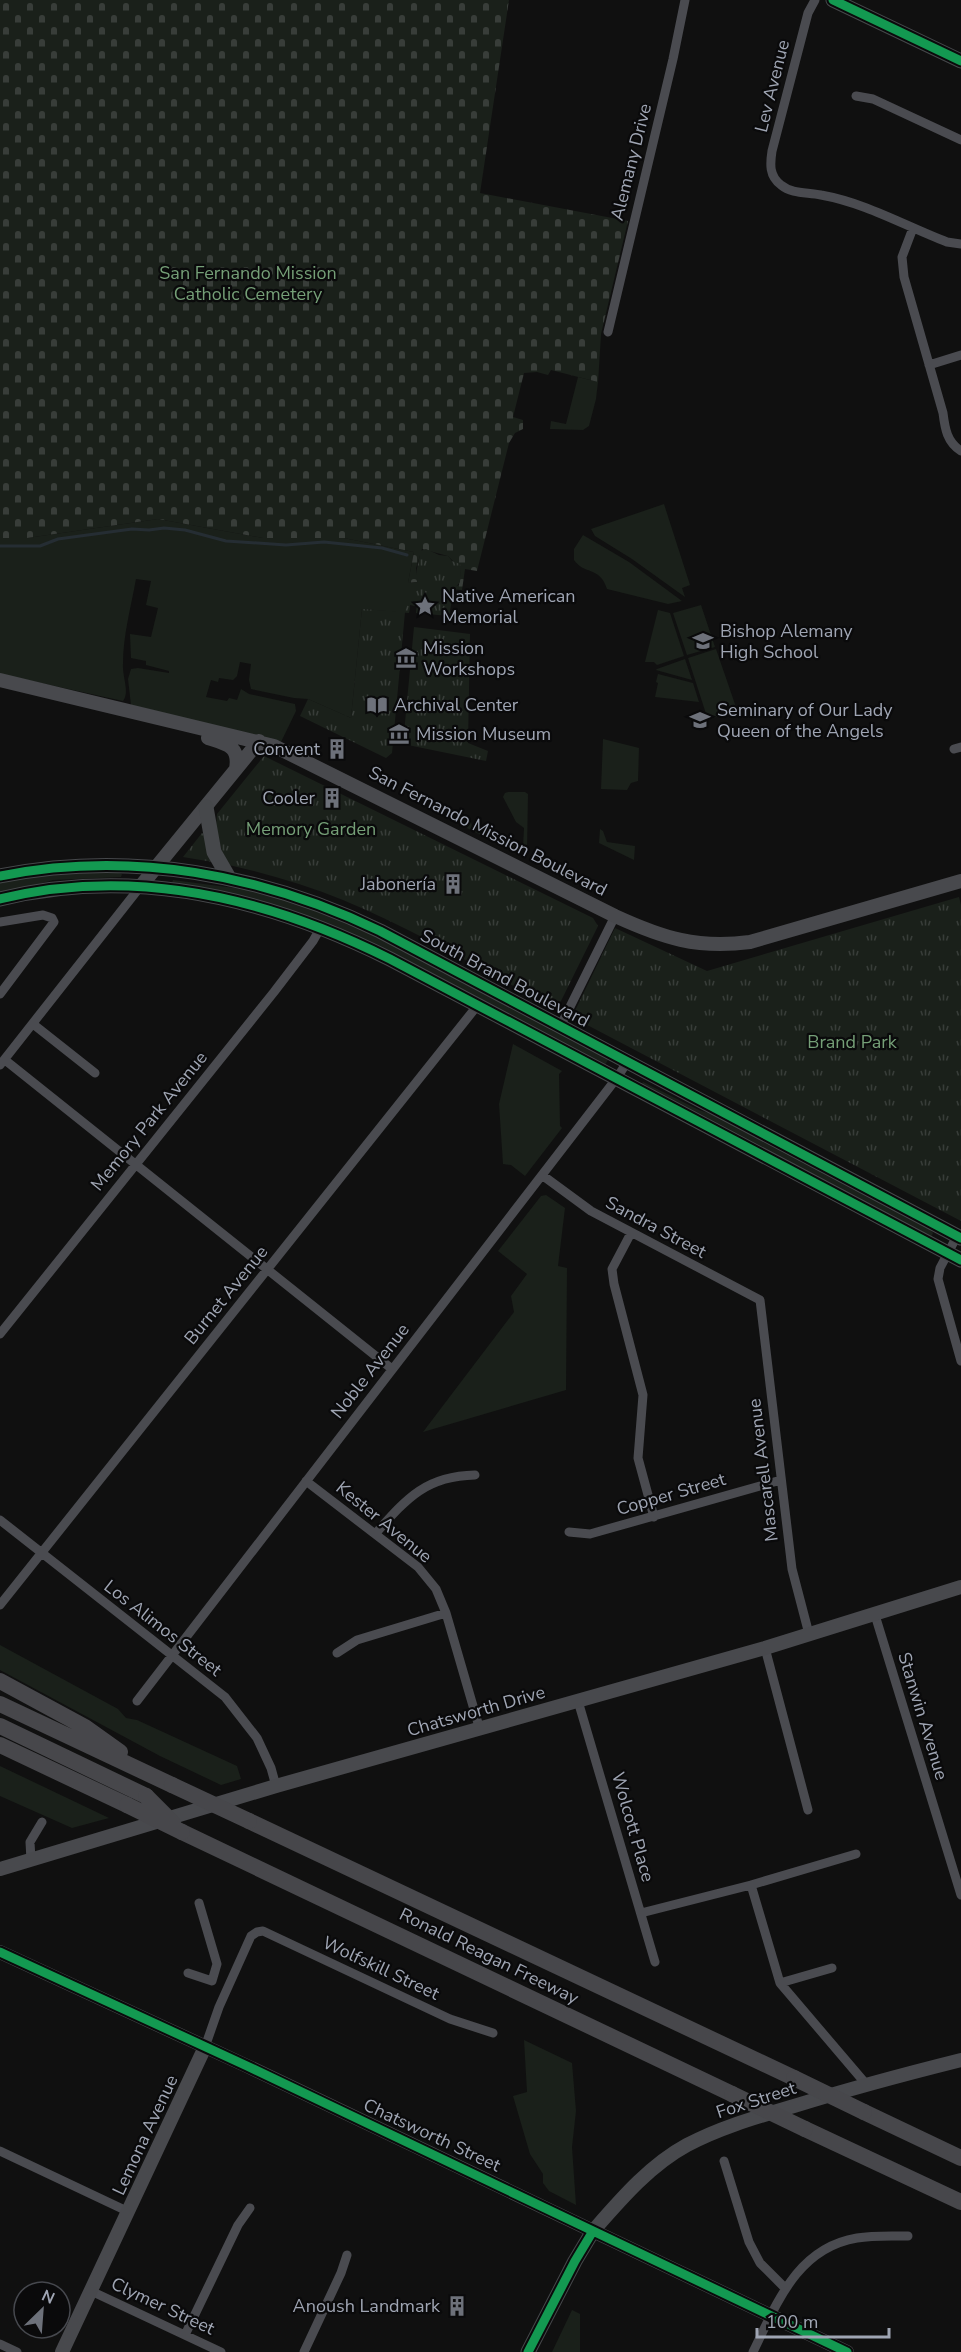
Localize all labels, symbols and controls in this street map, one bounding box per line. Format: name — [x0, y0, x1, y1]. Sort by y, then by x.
street label: Lev Avenue — [749, 37, 795, 135]
street label: Alemany Drive — [605, 101, 657, 223]
park label: San Fernando Mission Catholic Cemetery — [159, 261, 337, 306]
place label: Native American Memorial — [442, 584, 575, 629]
place icon: Native American Memorial — [413, 594, 437, 618]
place label: Bishop Alemany High School — [720, 619, 853, 664]
school or university icon: Bishop Alemany High School — [691, 629, 715, 653]
place label: Mission Workshops — [423, 636, 515, 681]
museum icon: Mission Workshops — [394, 646, 418, 670]
library icon: Archival Center — [365, 693, 389, 717]
place label: Archival Center — [394, 693, 519, 717]
place label: Seminary of Our Lady Queen of the Angels — [717, 698, 893, 743]
school or university icon: Seminary of Our Lady Queen of the Angels — [688, 708, 712, 732]
museum icon: Mission Museum — [387, 722, 411, 746]
place label: Mission Museum — [416, 722, 551, 746]
place label: Convent — [253, 737, 321, 761]
building icon: Convent — [325, 737, 349, 761]
street label: San Fernando Mission Boulevard — [365, 760, 611, 902]
place label: Cooler — [262, 786, 316, 810]
building icon: Cooler — [320, 786, 344, 810]
park label: Memory Garden — [246, 817, 376, 841]
place label: Jabonería — [359, 872, 436, 896]
building icon: Jabonería — [441, 872, 465, 896]
street label: South Brand Boulevard — [416, 923, 594, 1033]
park label: Brand Park — [807, 1030, 898, 1054]
street label: Memory Park Avenue — [85, 1046, 213, 1196]
street label: Sandra Street — [601, 1190, 711, 1264]
street label: Burnet Avenue — [179, 1241, 273, 1349]
street label: Noble Avenue — [325, 1318, 415, 1424]
street label: Mascarell Avenue — [742, 1397, 784, 1543]
street label: Copper Street — [614, 1467, 729, 1521]
street label: Kester Avenue — [331, 1476, 437, 1568]
street label: Los Alimos Street — [99, 1574, 227, 1682]
street label: Stanwin Avenue — [892, 1649, 954, 1783]
street label: Chatsworth Drive — [404, 1680, 548, 1742]
street label: Wolcott Place — [606, 1769, 660, 1885]
street label: Ronald Reagan Freeway — [395, 1902, 583, 2010]
street label: Wolfskill Street — [319, 1930, 444, 2006]
street label: Lemona Avenue — [107, 2071, 183, 2199]
street label: Fox Street — [713, 2076, 800, 2124]
street label: Chatsworth Street — [359, 2093, 505, 2178]
street label: Clymer Street — [107, 2272, 219, 2341]
north arrow — [12, 2280, 72, 2340]
text: N — [38, 2285, 58, 2310]
place label: Anoush Landmark — [293, 2294, 441, 2318]
building icon: Anoush Landmark — [445, 2294, 469, 2318]
scale bar — [757, 2301, 889, 2339]
text: 100 m — [766, 2310, 818, 2334]

